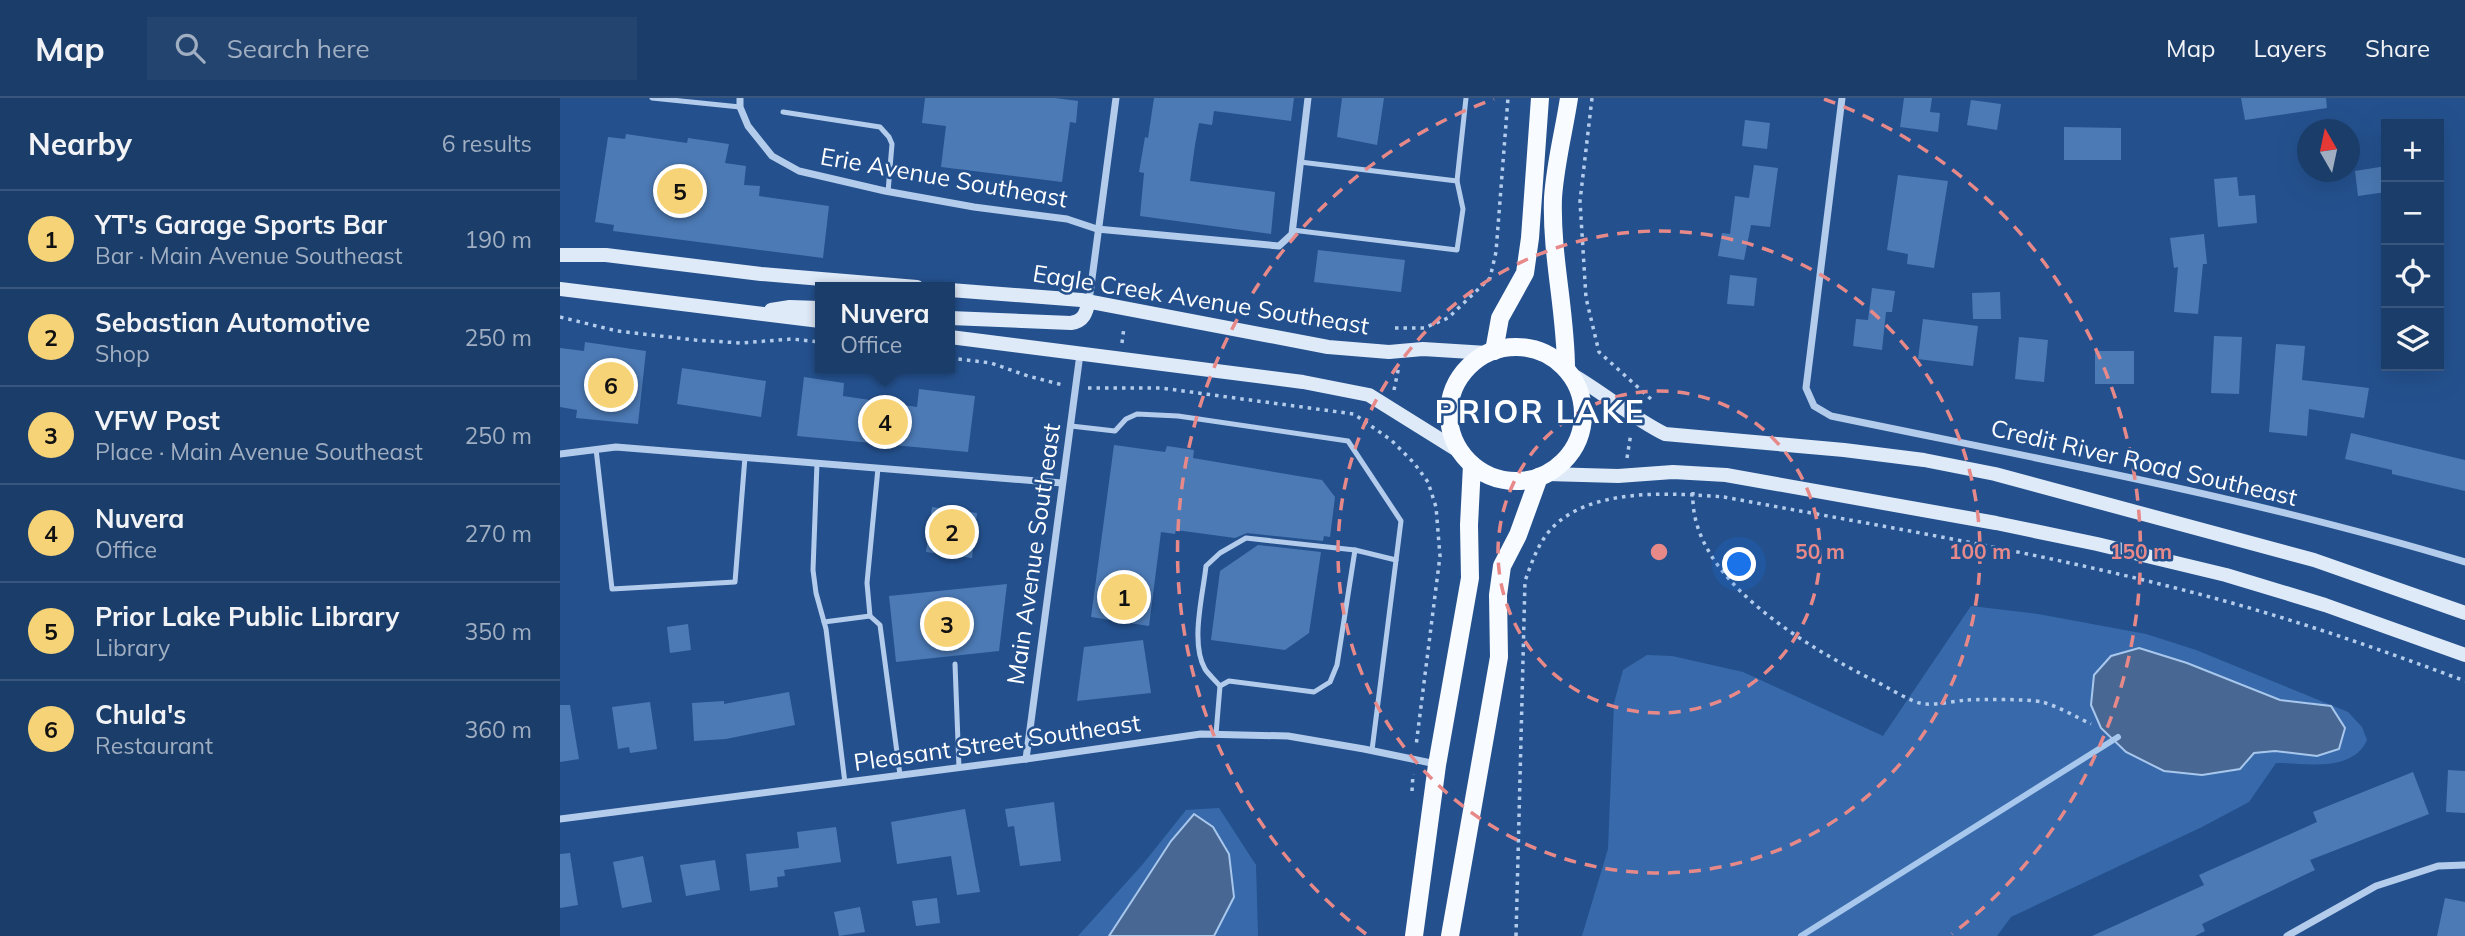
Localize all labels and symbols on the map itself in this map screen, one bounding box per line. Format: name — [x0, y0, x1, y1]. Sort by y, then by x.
north arrow — [2297, 119, 2360, 182]
street label: Erie Avenue Southeast — [818, 141, 1070, 214]
pin: 5 — [657, 165, 703, 217]
street label: Eagle Creek Avenue Southeast — [1031, 258, 1371, 340]
pin: 6 — [588, 359, 634, 411]
district label: PRIOR LAKE — [1434, 391, 1646, 431]
pin: 4 — [862, 396, 908, 448]
street label: Credit River Road Southeast — [1988, 412, 2300, 512]
street label: Main Avenue Southeast — [1000, 421, 1066, 686]
pin: 2 — [929, 506, 975, 558]
text: 50 m — [1795, 538, 1845, 564]
text: 100 m — [1949, 538, 2011, 564]
text: 150 m — [2110, 538, 2172, 564]
centre of rings — [1647, 540, 1671, 564]
your location — [1722, 547, 1756, 581]
pin: 1 — [1101, 571, 1147, 623]
pin: 3 — [924, 598, 970, 650]
street label: Pleasant Street Southeast — [852, 707, 1142, 777]

